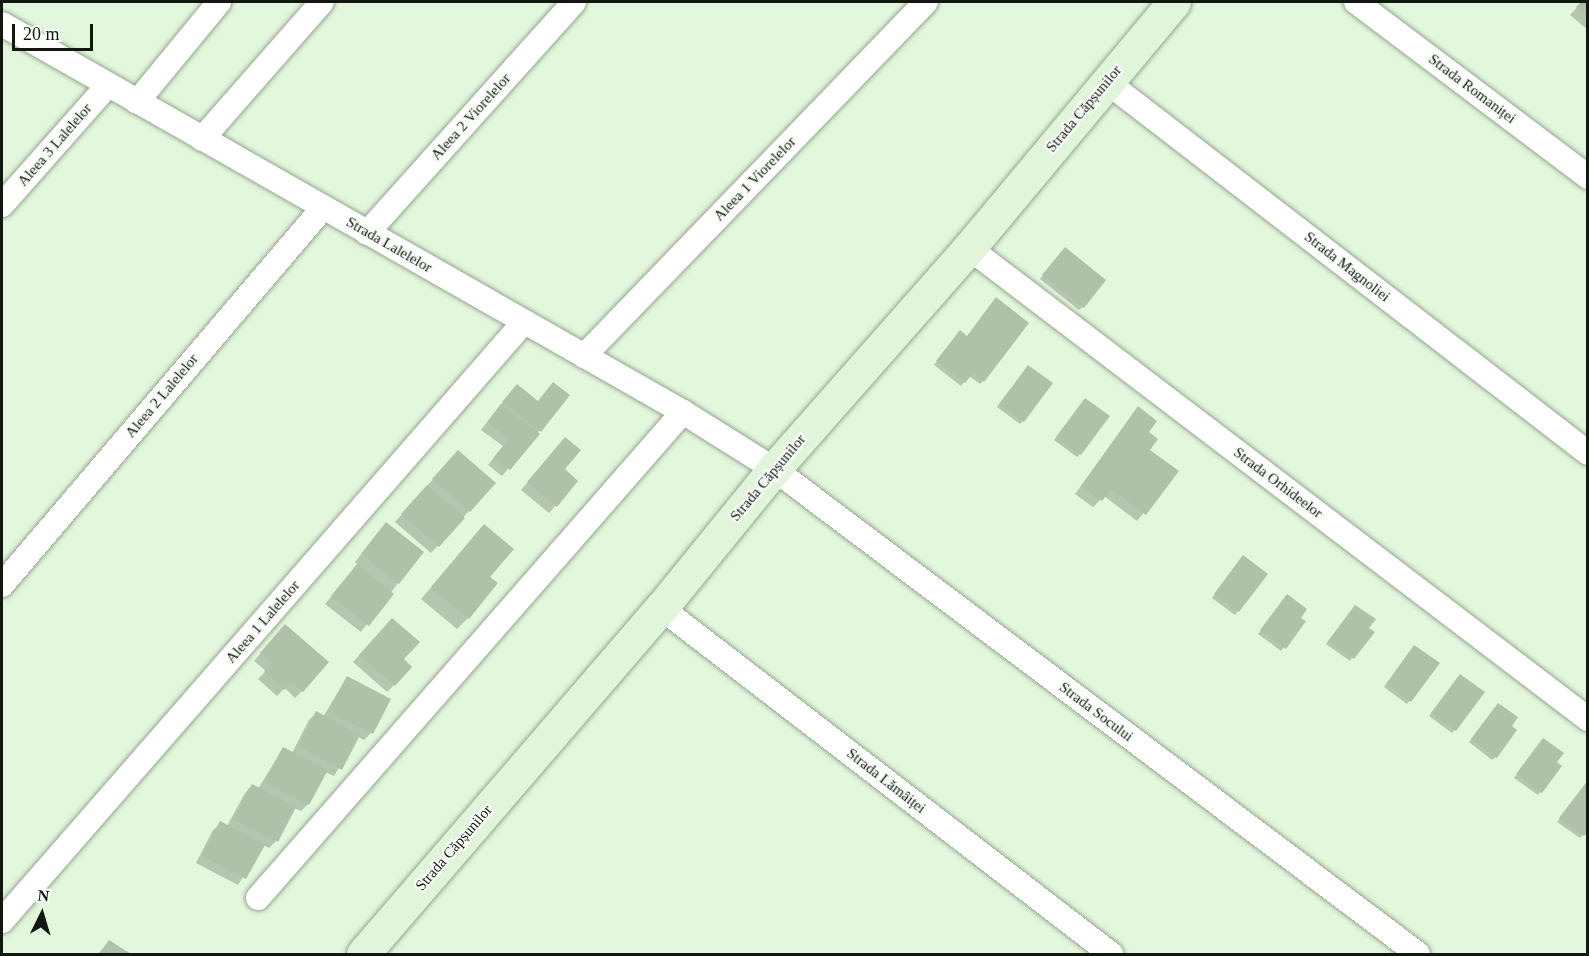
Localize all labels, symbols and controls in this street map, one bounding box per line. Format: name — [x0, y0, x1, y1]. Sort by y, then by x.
scale bar — [15, 12, 96, 50]
text: 20 m — [23, 24, 60, 44]
street label: Strada Romaniței — [1425, 50, 1519, 128]
street label: Strada Căpșunilor — [1042, 62, 1126, 156]
street label: Aleea 2 Viorelelor — [427, 70, 515, 164]
street label: Aleea 3 Lalelelor — [14, 100, 96, 190]
street label: Aleea 1 Viorelelor — [710, 133, 800, 225]
street label: Strada Lalelelor — [343, 213, 435, 277]
street label: Strada Magnoliei — [1301, 228, 1393, 306]
street label: Aleea 2 Lalelelor — [122, 350, 202, 442]
street label: Strada Căpșunilor — [726, 431, 810, 525]
street label: Strada Orhideelor — [1230, 444, 1326, 522]
street label: Aleea 1 Lalelelor — [222, 577, 304, 667]
street label: Strada Socului — [1055, 678, 1137, 746]
street label: Strada Lămâiței — [843, 745, 929, 817]
street label: Strada Căpșunilor — [412, 801, 496, 895]
north arrow — [12, 884, 72, 944]
text: N — [37, 887, 50, 905]

